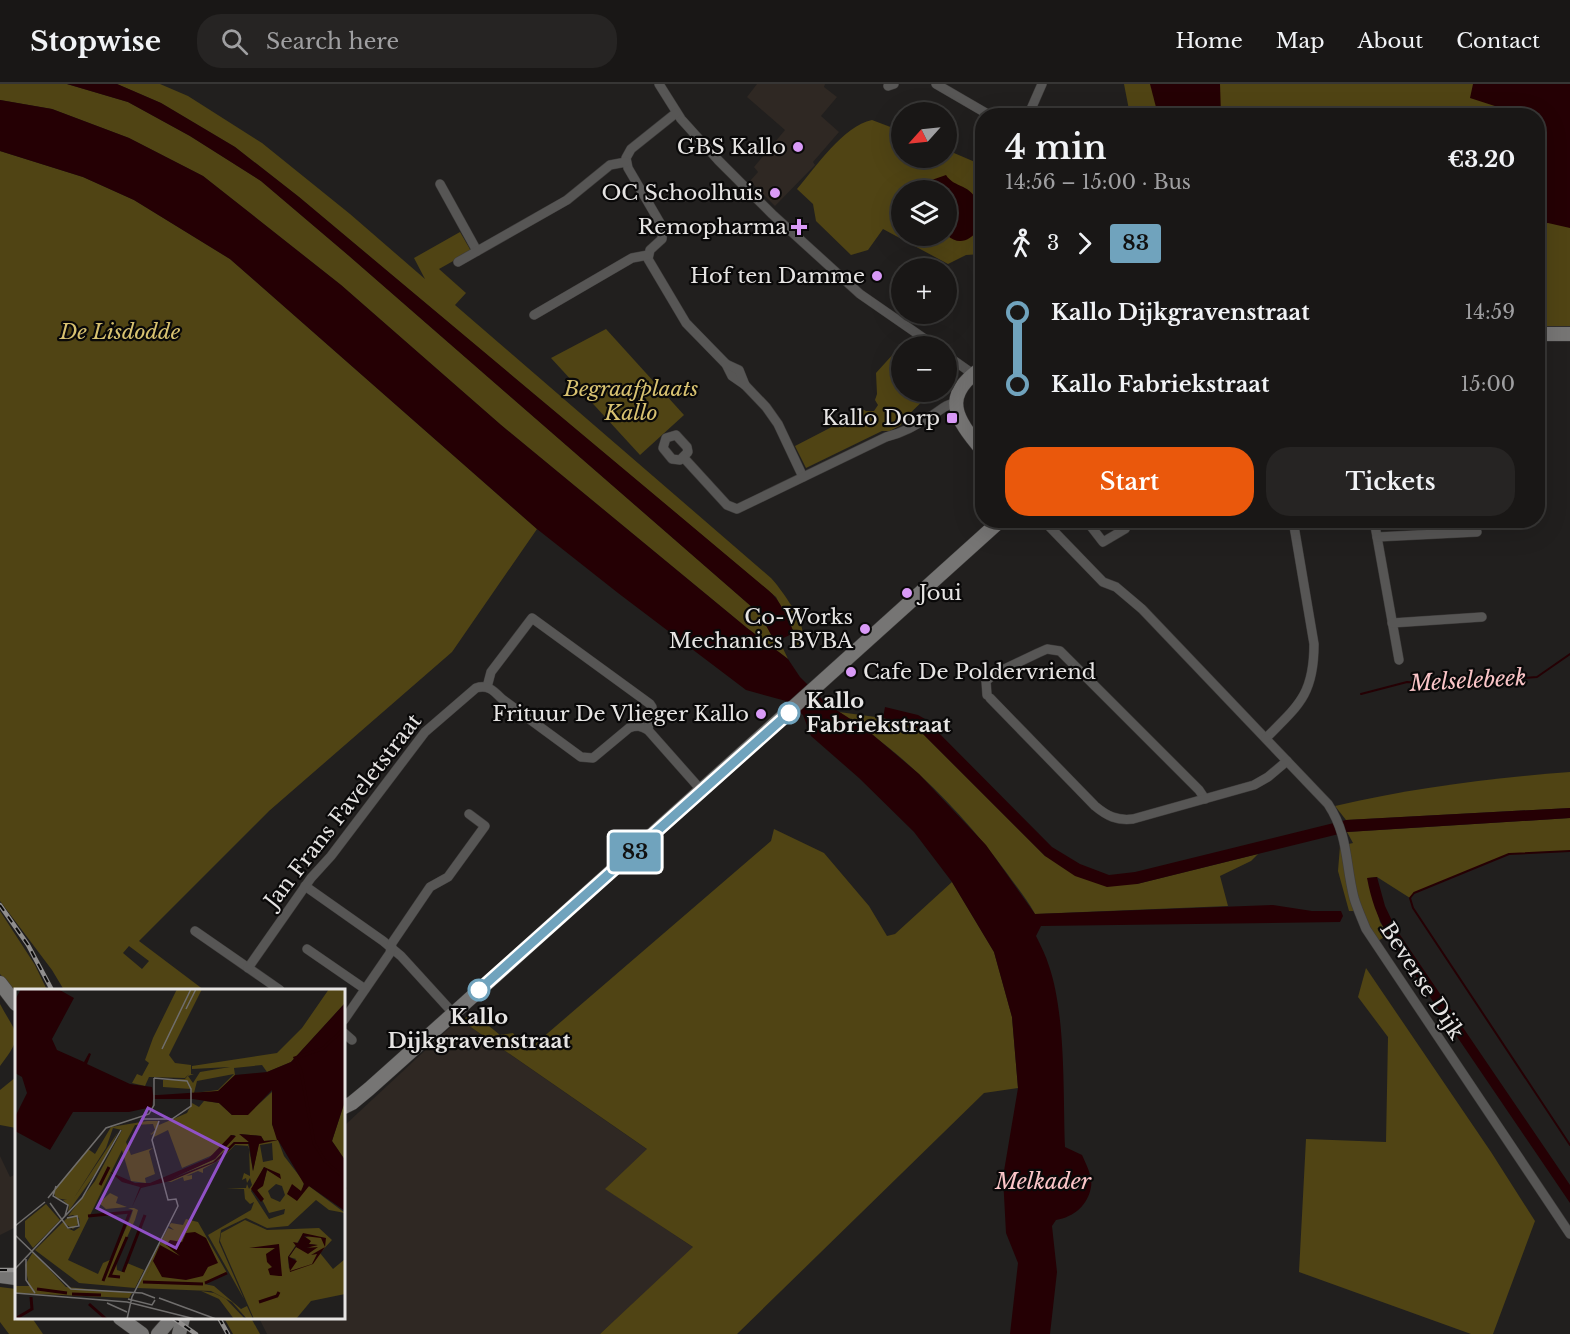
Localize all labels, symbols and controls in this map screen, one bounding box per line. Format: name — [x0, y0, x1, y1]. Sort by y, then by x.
search box — [197, 14, 617, 68]
text: Stopwise — [30, 24, 161, 59]
icon: search — [218, 25, 251, 58]
text: Search here — [266, 28, 399, 55]
text: Home — [1176, 28, 1243, 54]
text: Map — [1276, 28, 1324, 54]
text: About — [1357, 28, 1423, 54]
text: Contact — [1456, 28, 1540, 54]
north arrow — [891, 102, 957, 168]
map controls — [891, 102, 957, 402]
text: 4 min — [1005, 127, 1107, 168]
place label: GBS Kallo — [677, 134, 786, 160]
marker: GBS Kallo — [791, 140, 805, 154]
text: €3.20 — [1448, 146, 1515, 173]
text: 14:56 – 15:00 · Bus — [1005, 170, 1191, 194]
place label: OC Schoolhuis — [602, 180, 763, 206]
button: layers — [891, 180, 957, 246]
marker: OC Schoolhuis — [768, 186, 782, 200]
place label: Remopharma — [638, 214, 787, 240]
marker: Remopharma — [792, 220, 806, 234]
icon: walk — [1005, 227, 1038, 260]
icon: forward — [1068, 227, 1101, 260]
text: 83 — [1122, 230, 1149, 256]
text: 3 — [1047, 231, 1059, 255]
button: + — [891, 258, 957, 324]
place label: Hof ten Damme — [690, 263, 865, 289]
marker: Hof ten Damme — [870, 269, 884, 283]
text: Kallo Dijkgravenstraat — [1051, 299, 1310, 326]
text: 14:59 — [1464, 300, 1515, 324]
park label: De Lisdodde — [59, 319, 181, 345]
button: − — [891, 336, 957, 402]
text: Kallo Fabriekstraat — [1051, 371, 1269, 398]
text: 15:00 — [1460, 372, 1515, 396]
park label: Begraafplaats Kallo — [563, 376, 698, 426]
place label: Kallo Dorp — [822, 405, 940, 431]
marker: Kallo Dorp — [945, 411, 959, 425]
button: Start — [1005, 447, 1254, 516]
button: Tickets — [1266, 447, 1515, 516]
place label: Joui — [916, 580, 962, 606]
marker: Joui — [900, 586, 914, 600]
place label: Co-Works Mechanics BVBA — [669, 604, 854, 654]
marker: Co-Works Mechanics BVBA — [858, 622, 872, 636]
place label: Cafe De Poldervriend — [863, 659, 1096, 685]
water label: Melselebeek — [1408, 664, 1527, 697]
marker: Cafe De Poldervriend — [844, 665, 858, 679]
place label: Kallo Fabriekstraat — [806, 688, 951, 738]
place label: Frituur De Vlieger Kallo — [492, 701, 749, 727]
marker: Kallo Fabriekstraat — [778, 702, 800, 724]
marker: Frituur De Vlieger Kallo — [754, 707, 768, 721]
street label: Jan Frans Faveletstraat — [257, 709, 427, 916]
line badge: 83 — [608, 832, 662, 872]
text: 83 — [622, 839, 648, 865]
street label: Beverse Dijk — [1374, 917, 1470, 1045]
marker: Kallo Dijkgravenstraat — [468, 979, 490, 1001]
inset map — [15, 989, 345, 1319]
place label: Kallo Dijkgravenstraat — [387, 1004, 571, 1054]
water label: Melkader — [994, 1168, 1092, 1195]

